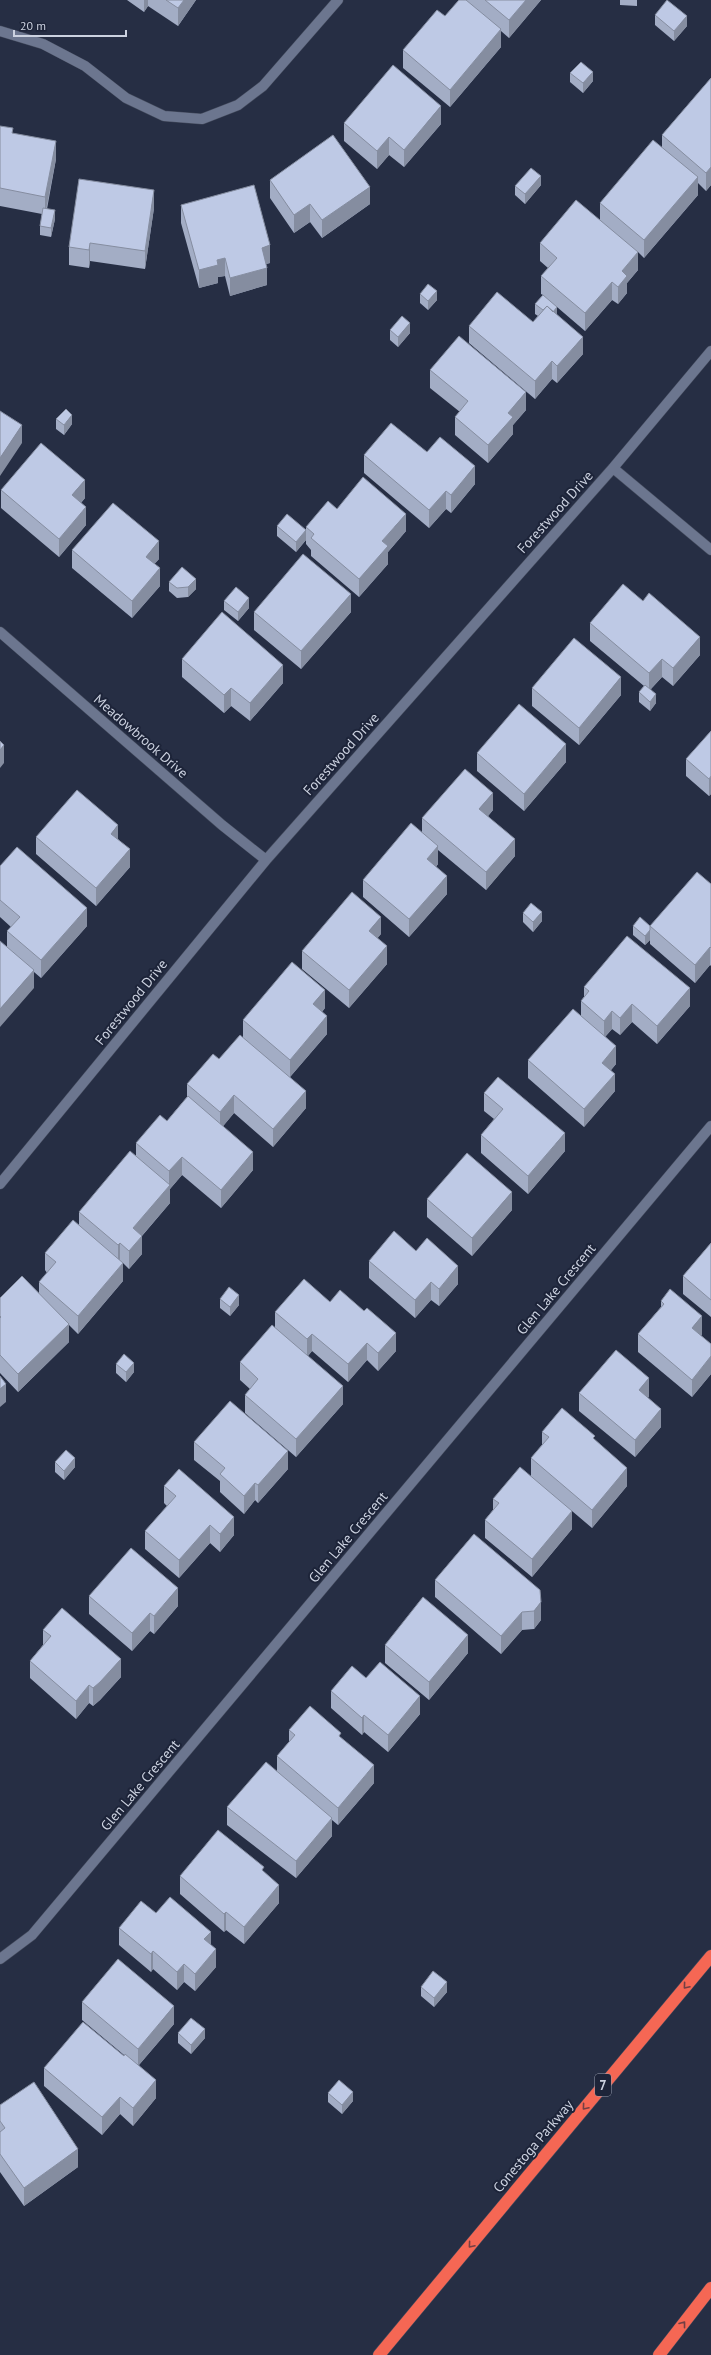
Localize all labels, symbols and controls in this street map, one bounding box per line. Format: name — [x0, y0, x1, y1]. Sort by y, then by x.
scale bar — [14, 12, 126, 38]
text: 20 m — [20, 18, 46, 33]
street label: Forestwood Drive — [513, 467, 597, 557]
street label: Meadowbrook Drive — [90, 690, 192, 782]
street label: Forestwood Drive — [299, 709, 383, 799]
street label: Forestwood Drive — [91, 956, 171, 1048]
street label: Glen Lake Crescent — [513, 1240, 600, 1338]
street label: Glen Lake Crescent — [305, 1488, 392, 1586]
street label: Glen Lake Crescent — [97, 1736, 184, 1834]
one-way arrow — [684, 1981, 691, 1989]
road number: 7 — [595, 2074, 611, 2096]
street label: Conestoga Parkway — [489, 2096, 577, 2196]
one-way arrow — [582, 2103, 589, 2110]
one-way arrow — [468, 2240, 475, 2247]
one-way arrow — [678, 2322, 685, 2329]

